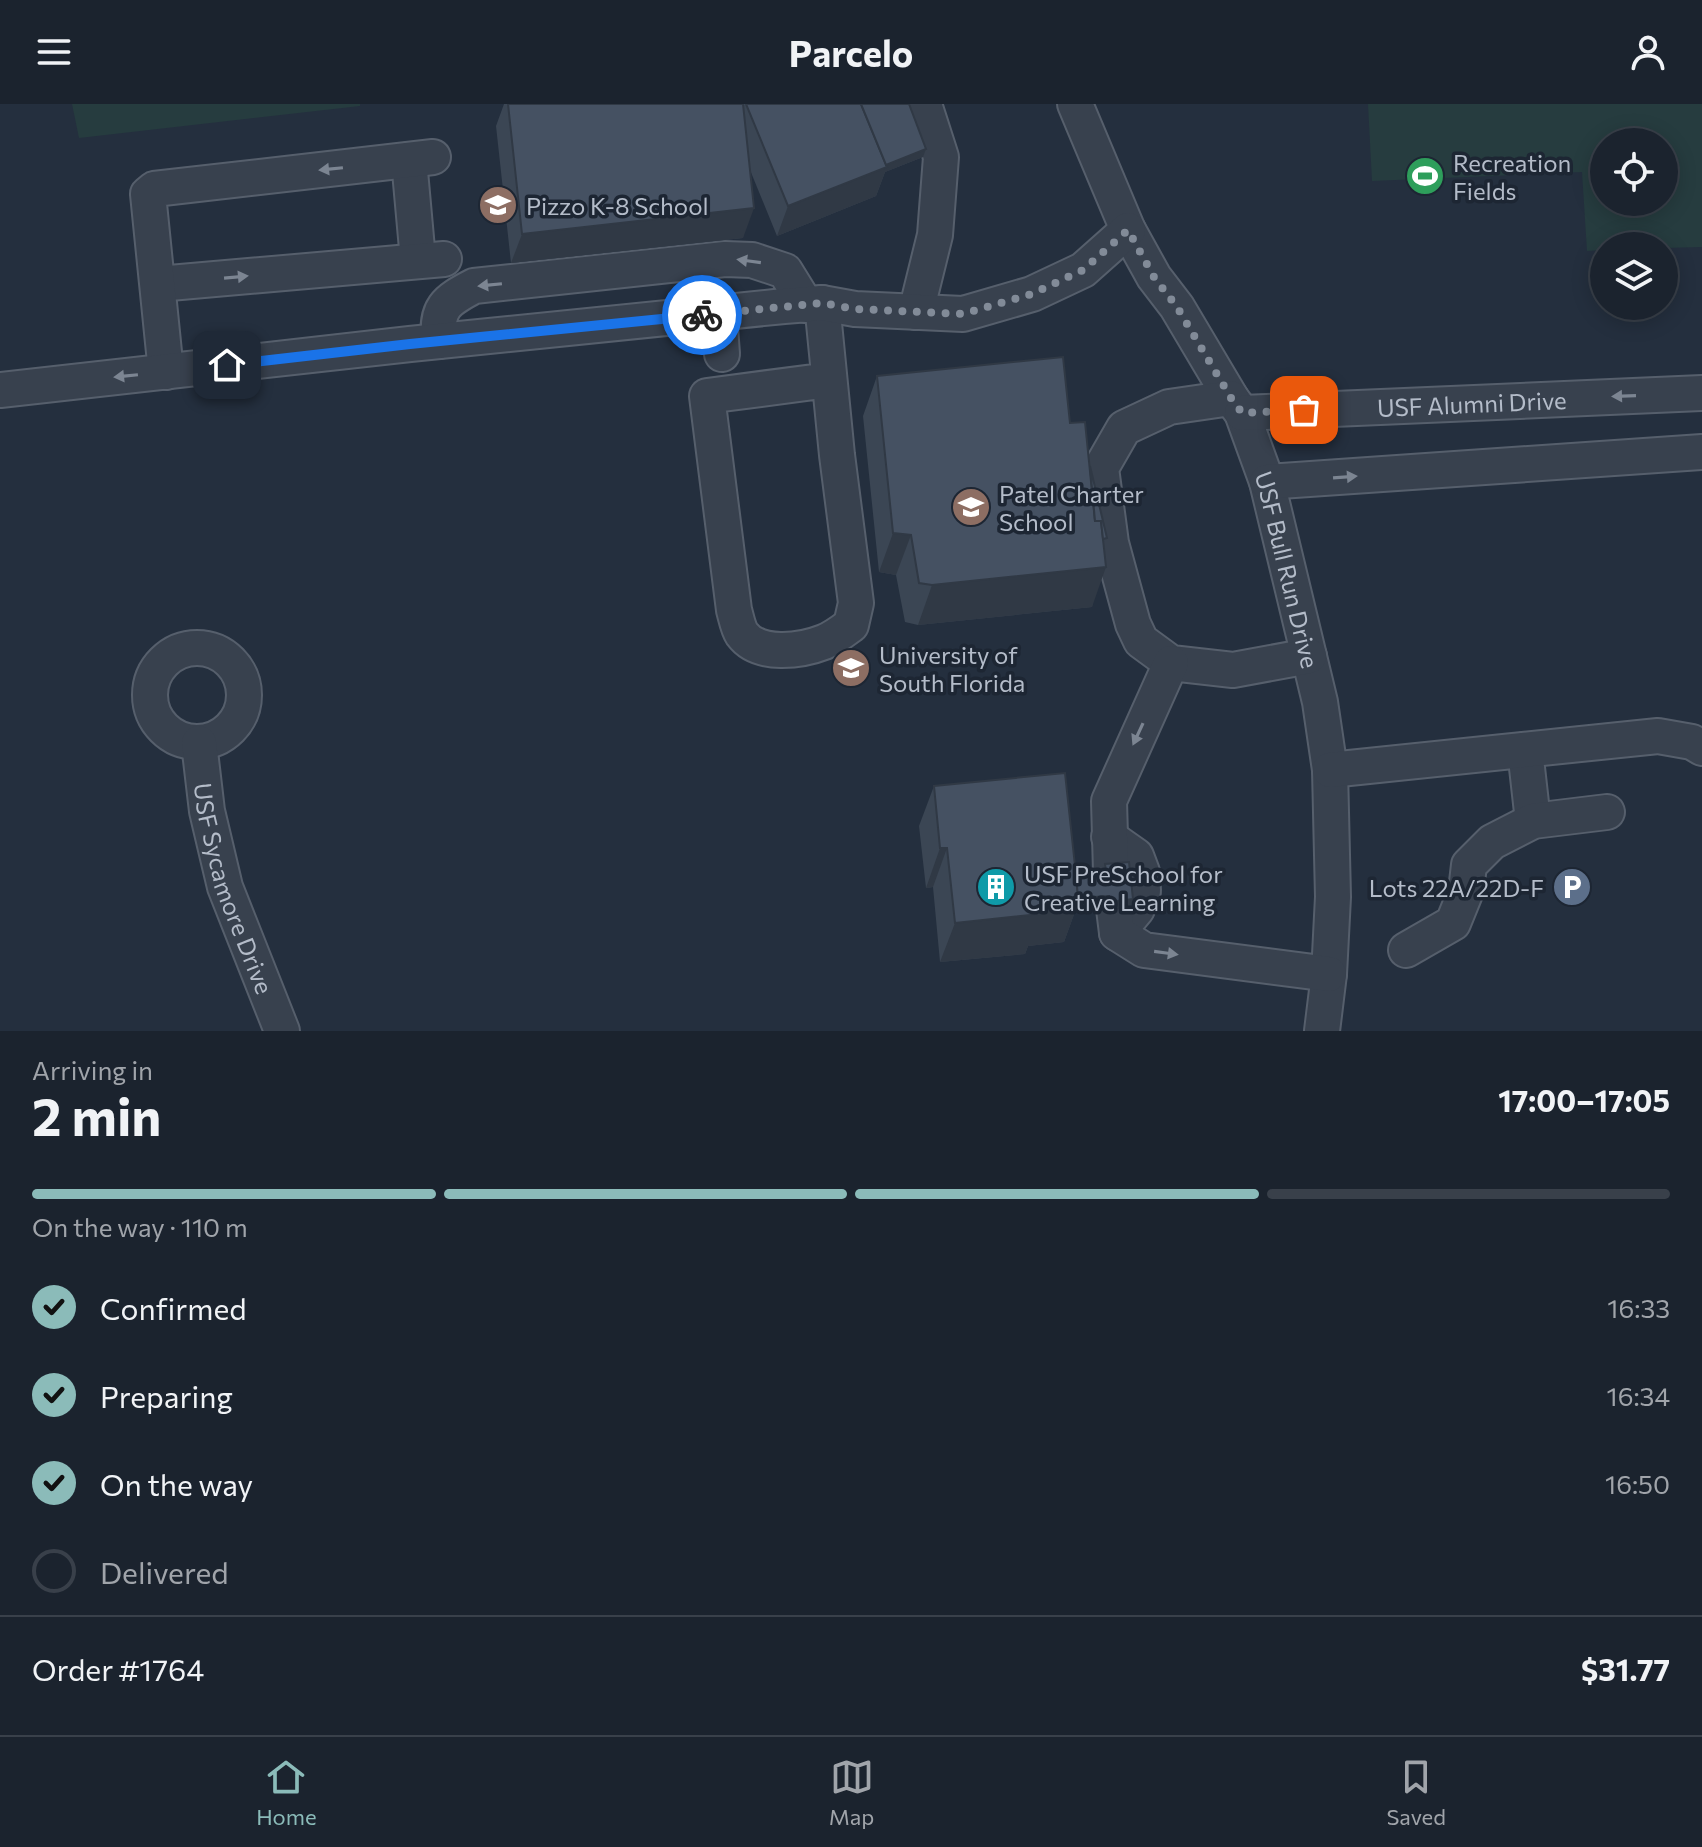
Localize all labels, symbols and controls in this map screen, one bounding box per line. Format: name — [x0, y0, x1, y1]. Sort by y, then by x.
icon: menu — [32, 30, 76, 74]
text: Parcelo — [789, 30, 913, 74]
icon: person — [1626, 30, 1670, 74]
map controls — [1590, 128, 1678, 320]
button: locate — [1590, 128, 1678, 216]
place label: Recreation Fields — [1453, 148, 1571, 205]
sports icon: Recreation Fields — [1404, 155, 1446, 197]
one-way arrow — [318, 162, 343, 175]
school or university icon: Pizzo K-8 School — [477, 184, 519, 226]
place label: Pizzo K-8 School — [526, 191, 709, 220]
button: layers — [1590, 232, 1678, 320]
one-way arrow — [736, 254, 761, 267]
one-way arrow — [224, 271, 249, 284]
courier — [662, 275, 742, 355]
one-way arrow — [478, 278, 503, 291]
icon: bike — [680, 293, 724, 337]
pin — [193, 331, 261, 399]
icon: home — [205, 343, 249, 387]
one-way arrow — [113, 370, 138, 383]
pin — [1270, 376, 1338, 444]
street label: USF Alumni Drive — [1376, 384, 1567, 422]
icon: bag — [1282, 388, 1326, 432]
one-way arrow — [1611, 390, 1636, 403]
street label: USF Bull Run Drive — [1250, 467, 1326, 671]
one-way arrow — [1333, 470, 1358, 483]
place label: Patel Charter School — [999, 479, 1144, 536]
school or university icon: Patel Charter School — [950, 486, 992, 528]
place label: University of South Florida — [879, 640, 1025, 697]
school or university icon: University of South Florida — [830, 647, 872, 689]
one-way arrow — [1131, 722, 1145, 745]
street label: USF Sycamore Drive — [189, 781, 280, 998]
place label: USF PreSchool for Creative Learning — [1024, 859, 1223, 916]
building icon: USF PreSchool for Creative Learning — [975, 866, 1017, 908]
parking icon: Lots 22A/22D-F — [1551, 866, 1593, 908]
place label: Lots 22A/22D-F — [1369, 873, 1544, 902]
one-way arrow — [1154, 947, 1179, 960]
text: Arriving in — [32, 1054, 153, 1085]
text: 17:00–17:05 — [1498, 1081, 1670, 1118]
text: 2 min — [32, 1083, 161, 1147]
text: On the way · 110 m — [32, 1211, 248, 1242]
icon: check — [32, 1285, 76, 1329]
text: Confirmed — [100, 1289, 247, 1326]
text: 16:33 — [1607, 1292, 1670, 1323]
icon: check — [32, 1373, 76, 1417]
text: Preparing — [100, 1377, 233, 1414]
text: 16:34 — [1607, 1380, 1670, 1411]
icon: check — [32, 1461, 76, 1505]
text: On the way — [100, 1465, 253, 1502]
text: 16:50 — [1605, 1468, 1670, 1499]
text: Delivered — [100, 1553, 229, 1590]
text: Order #1764 — [32, 1650, 204, 1687]
text: $31.77 — [1581, 1650, 1670, 1687]
tab: Home — [256, 1755, 317, 1830]
tab: Map — [829, 1755, 874, 1830]
tab: Saved — [1386, 1755, 1446, 1830]

